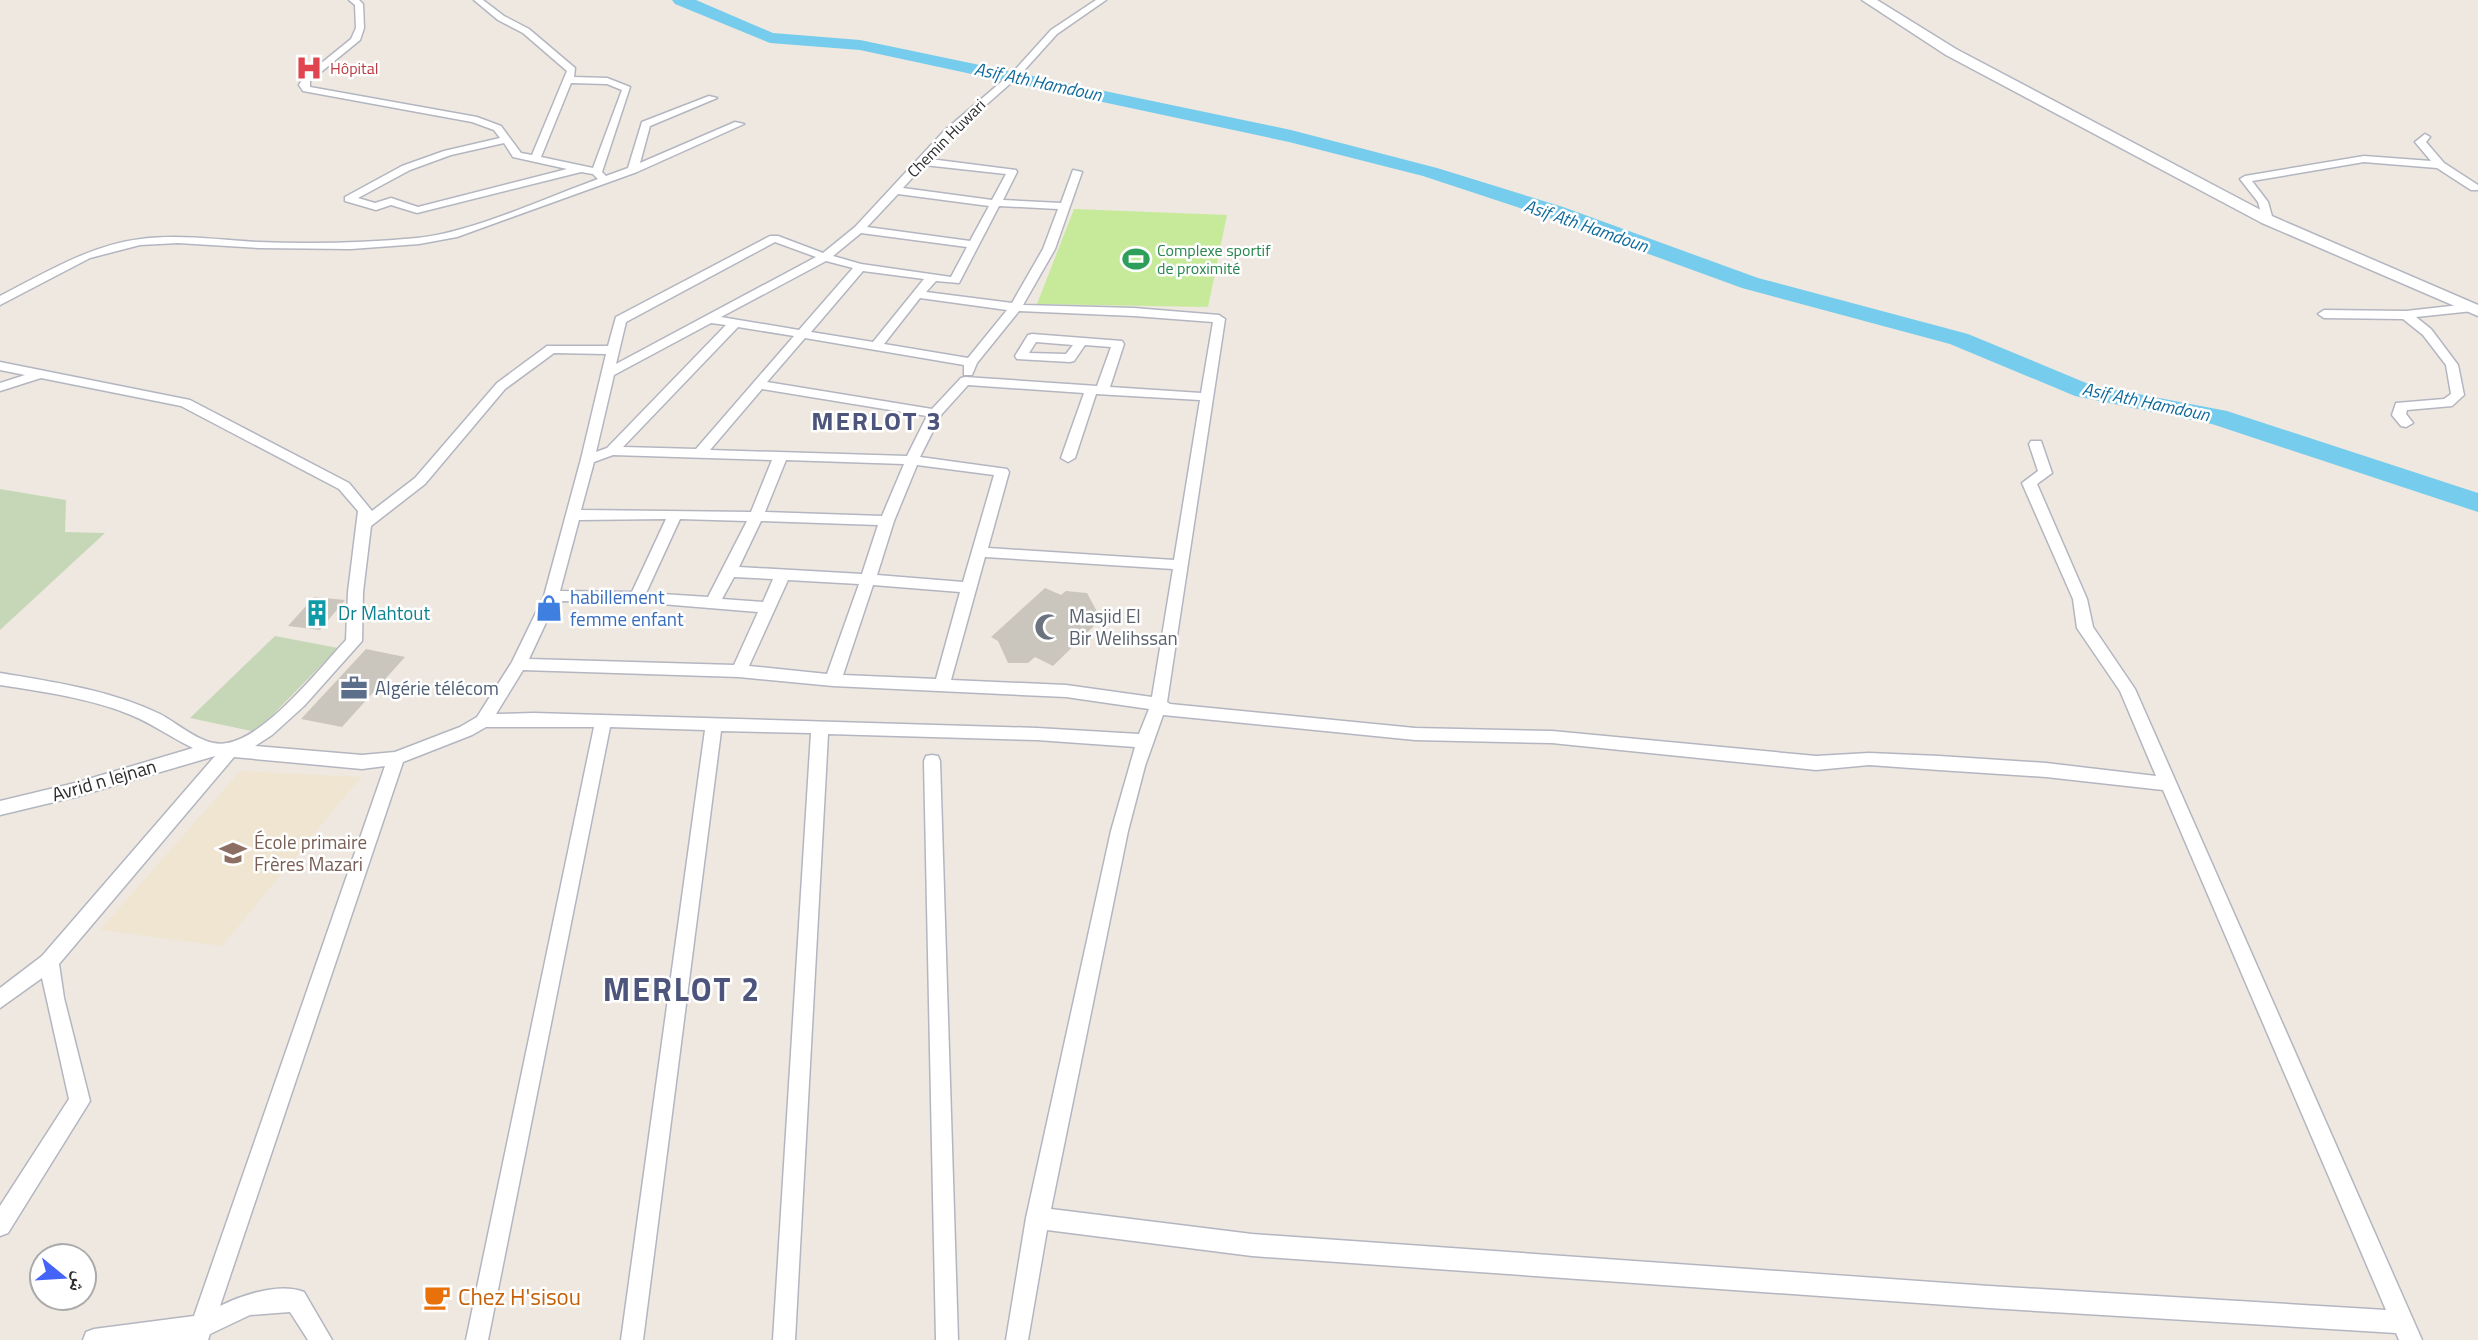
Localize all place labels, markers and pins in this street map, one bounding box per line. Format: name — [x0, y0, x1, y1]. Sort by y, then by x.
hospital icon: Hôpital — [294, 53, 324, 83]
place label: Hôpital — [330, 56, 378, 80]
place label: Complexe sportif de proximité — [1157, 238, 1271, 280]
sports icon: Complexe sportif de proximité — [1121, 244, 1151, 274]
place label: habillement femme enfant — [570, 582, 684, 633]
shop icon: habillement femme enfant — [534, 593, 564, 623]
building icon: Dr Mahtout — [302, 598, 332, 628]
place label: Dr Mahtout — [338, 598, 430, 627]
place label: Masjid El Bir Welihssan — [1069, 601, 1178, 652]
mosque icon: Masjid El Bir Welihssan — [1033, 612, 1063, 642]
office icon: Algérie télécom — [339, 673, 369, 703]
place label: Algérie télécom — [375, 673, 499, 702]
place label: École primaire Frères Mazari — [254, 827, 367, 878]
school or university icon: École primaire Frères Mazari — [218, 838, 248, 868]
place label: Chez H'sisou — [458, 1279, 581, 1314]
cafe icon: Chez H'sisou — [422, 1282, 452, 1312]

